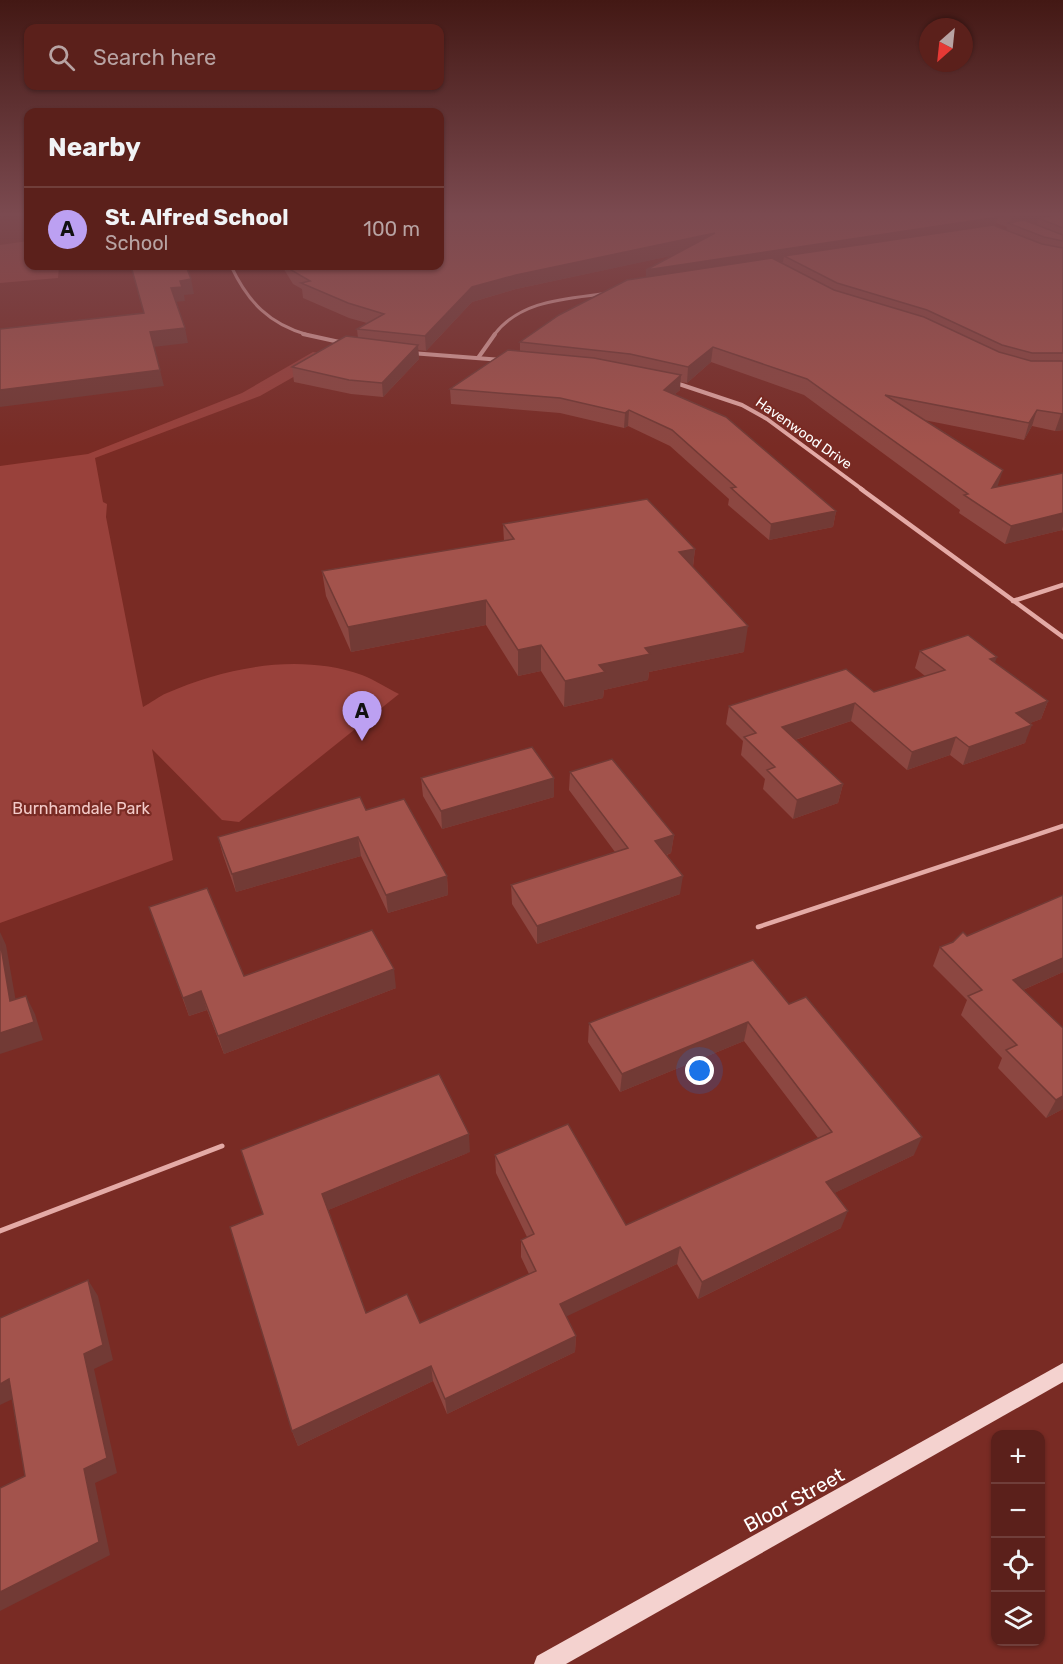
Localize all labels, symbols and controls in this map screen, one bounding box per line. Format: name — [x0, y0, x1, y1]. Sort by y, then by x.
north arrow — [919, 18, 973, 72]
search box — [24, 24, 444, 90]
icon: search — [45, 41, 78, 74]
text: Search here — [93, 44, 216, 71]
text: Nearby — [48, 132, 141, 163]
text: St. Alfred School — [105, 204, 289, 231]
text: A — [60, 217, 75, 241]
text: 100 m — [363, 217, 420, 241]
text: School — [105, 231, 168, 255]
street label: Havenwood Drive — [752, 394, 855, 473]
pin: A — [342, 692, 382, 741]
park label: Burnhamdale Park — [12, 799, 150, 818]
your location — [685, 1056, 714, 1085]
map controls — [991, 1430, 1045, 1646]
button: + — [991, 1430, 1045, 1484]
street label: Bloor Street — [740, 1462, 849, 1537]
button: − — [991, 1484, 1045, 1538]
button: locate — [991, 1538, 1045, 1592]
button: layers — [991, 1592, 1045, 1646]

